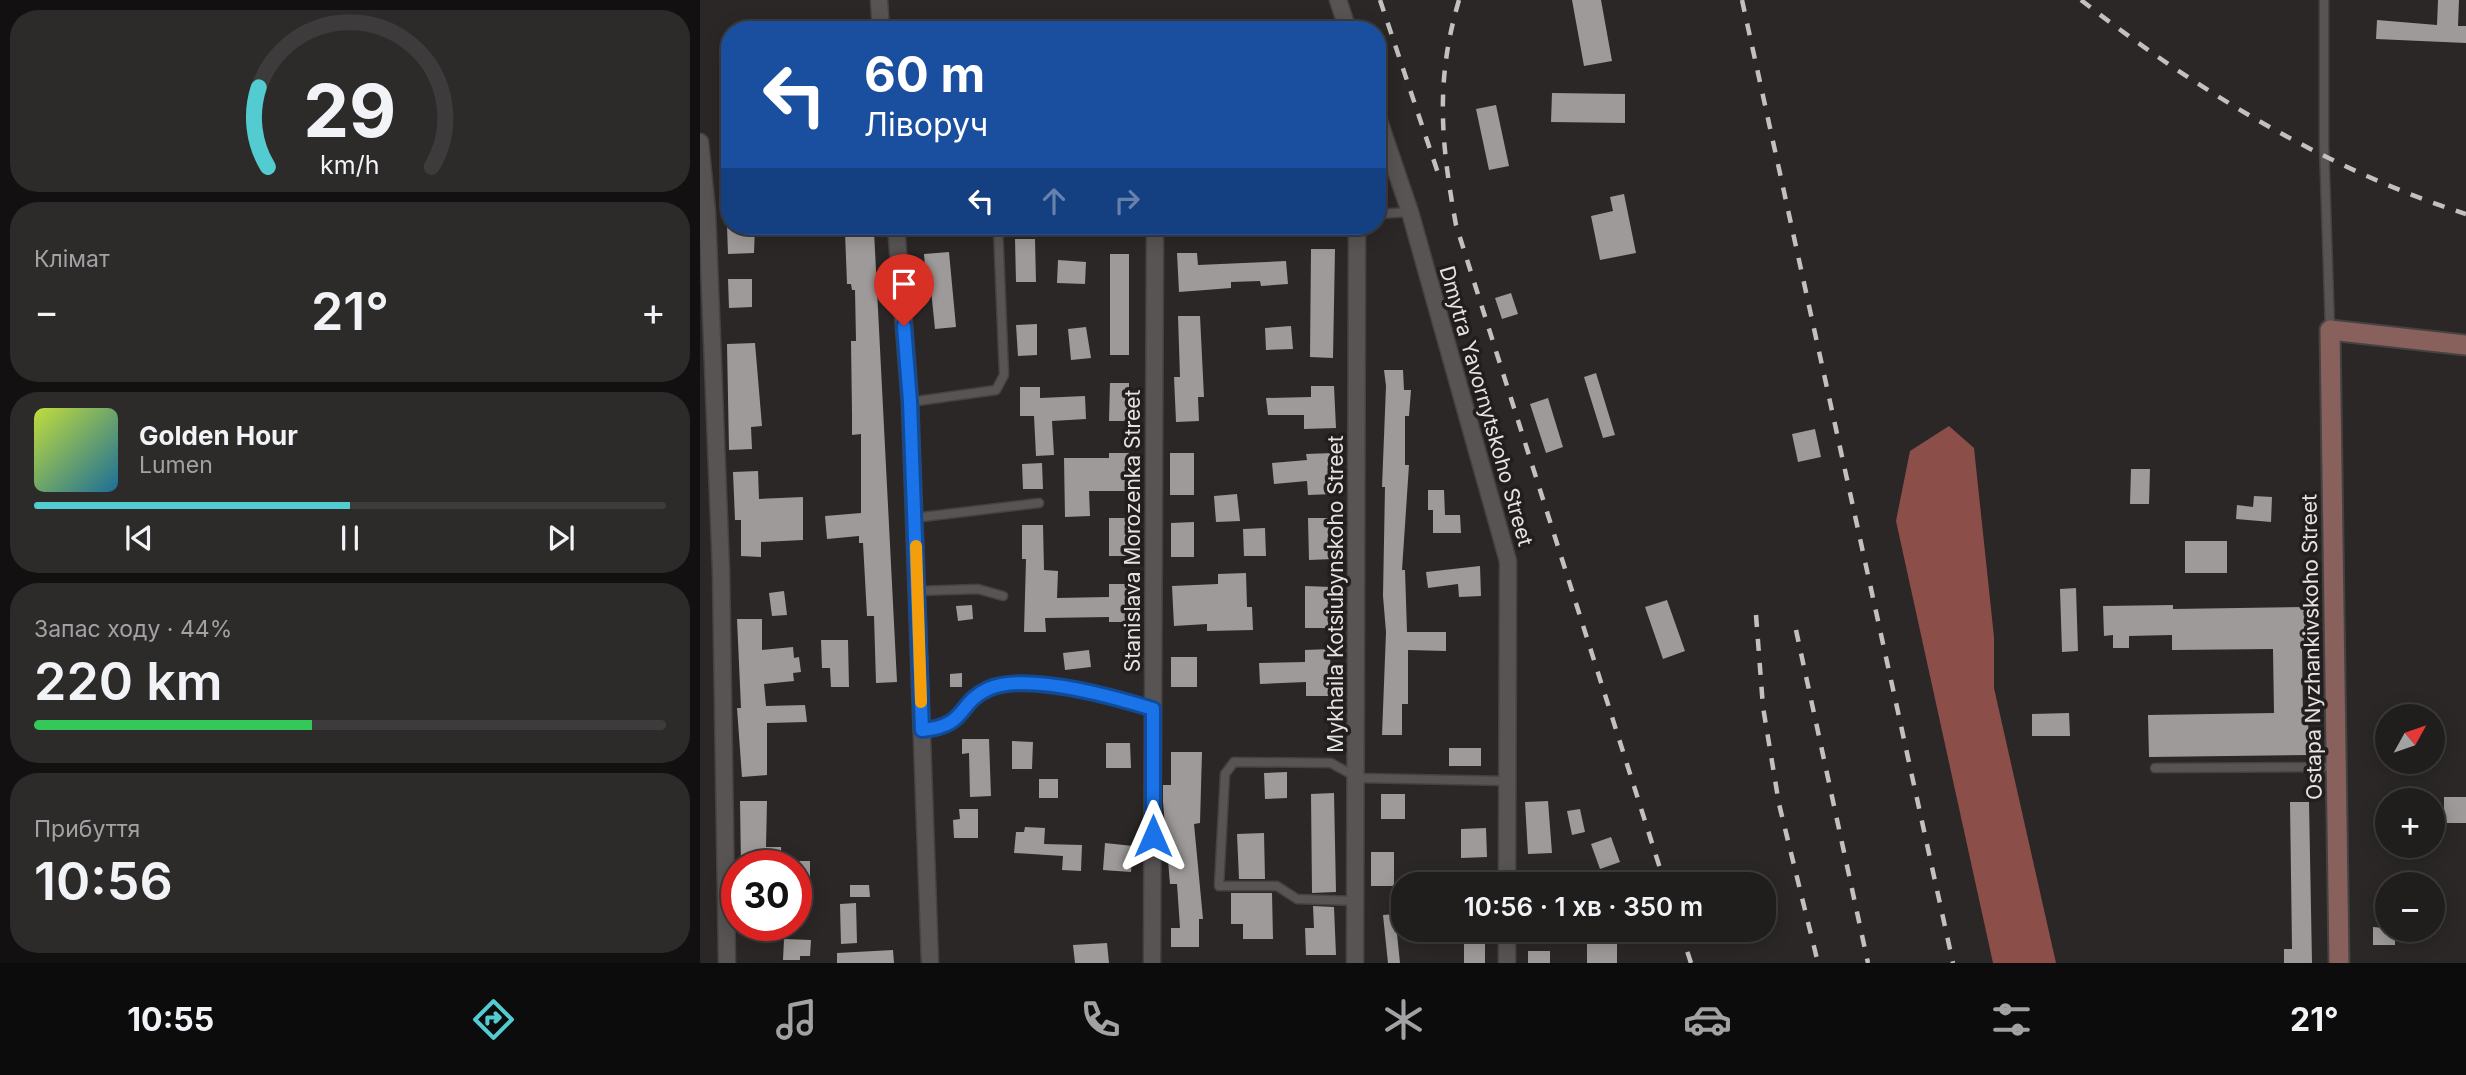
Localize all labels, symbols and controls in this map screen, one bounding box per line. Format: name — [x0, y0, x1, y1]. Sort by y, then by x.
text: 60 m — [864, 45, 985, 104]
icon: left — [749, 49, 840, 140]
text: 29 — [303, 66, 397, 155]
text: Ліворуч — [864, 105, 988, 144]
text: km/h — [320, 150, 380, 180]
icon: left — [962, 182, 1000, 220]
icon: ahead — [1035, 182, 1073, 220]
icon: right — [1108, 182, 1146, 220]
text: Клімат — [34, 245, 110, 273]
pin — [874, 254, 934, 326]
street label: Dmytra Yavornytskoho Street — [1434, 263, 1539, 549]
icon: arrive — [885, 265, 923, 303]
text: 21° — [311, 280, 389, 343]
text: − — [34, 288, 59, 334]
text: + — [641, 288, 666, 334]
street label: Stanislava Morozenka Street — [1120, 390, 1145, 672]
text: Golden Hour — [139, 420, 298, 451]
street label: Mykhaila Kotsiubynskoho Street — [1323, 435, 1348, 753]
text: Lumen — [139, 451, 213, 479]
street label: Ostapa Nyzhankivskoho Street — [2296, 494, 2327, 800]
icon: previous — [120, 519, 158, 557]
icon: pause — [331, 519, 369, 557]
icon: next — [542, 519, 580, 557]
text: Запас ходу · 44% — [34, 615, 232, 643]
text: 220 km — [34, 650, 223, 713]
north arrow — [2375, 704, 2445, 774]
map controls — [2375, 704, 2445, 942]
button: + — [2375, 788, 2445, 858]
position arrow — [1116, 799, 1190, 873]
text: Прибуття — [34, 815, 140, 843]
text: 10:56 — [34, 850, 173, 913]
speed limit sign: 30 — [721, 850, 812, 941]
button: − — [2375, 872, 2445, 942]
text: 10:56 · 1 хв · 350 m — [1464, 891, 1703, 922]
icon: directions — [469, 995, 518, 1044]
icon: music — [772, 995, 821, 1044]
icon: phone — [1076, 995, 1125, 1044]
icon: climate — [1379, 995, 1428, 1044]
icon: car — [1683, 995, 1732, 1044]
icon: filters — [1987, 995, 2036, 1044]
text: 10:55 — [127, 1000, 214, 1039]
text: 21° — [2290, 1000, 2339, 1039]

